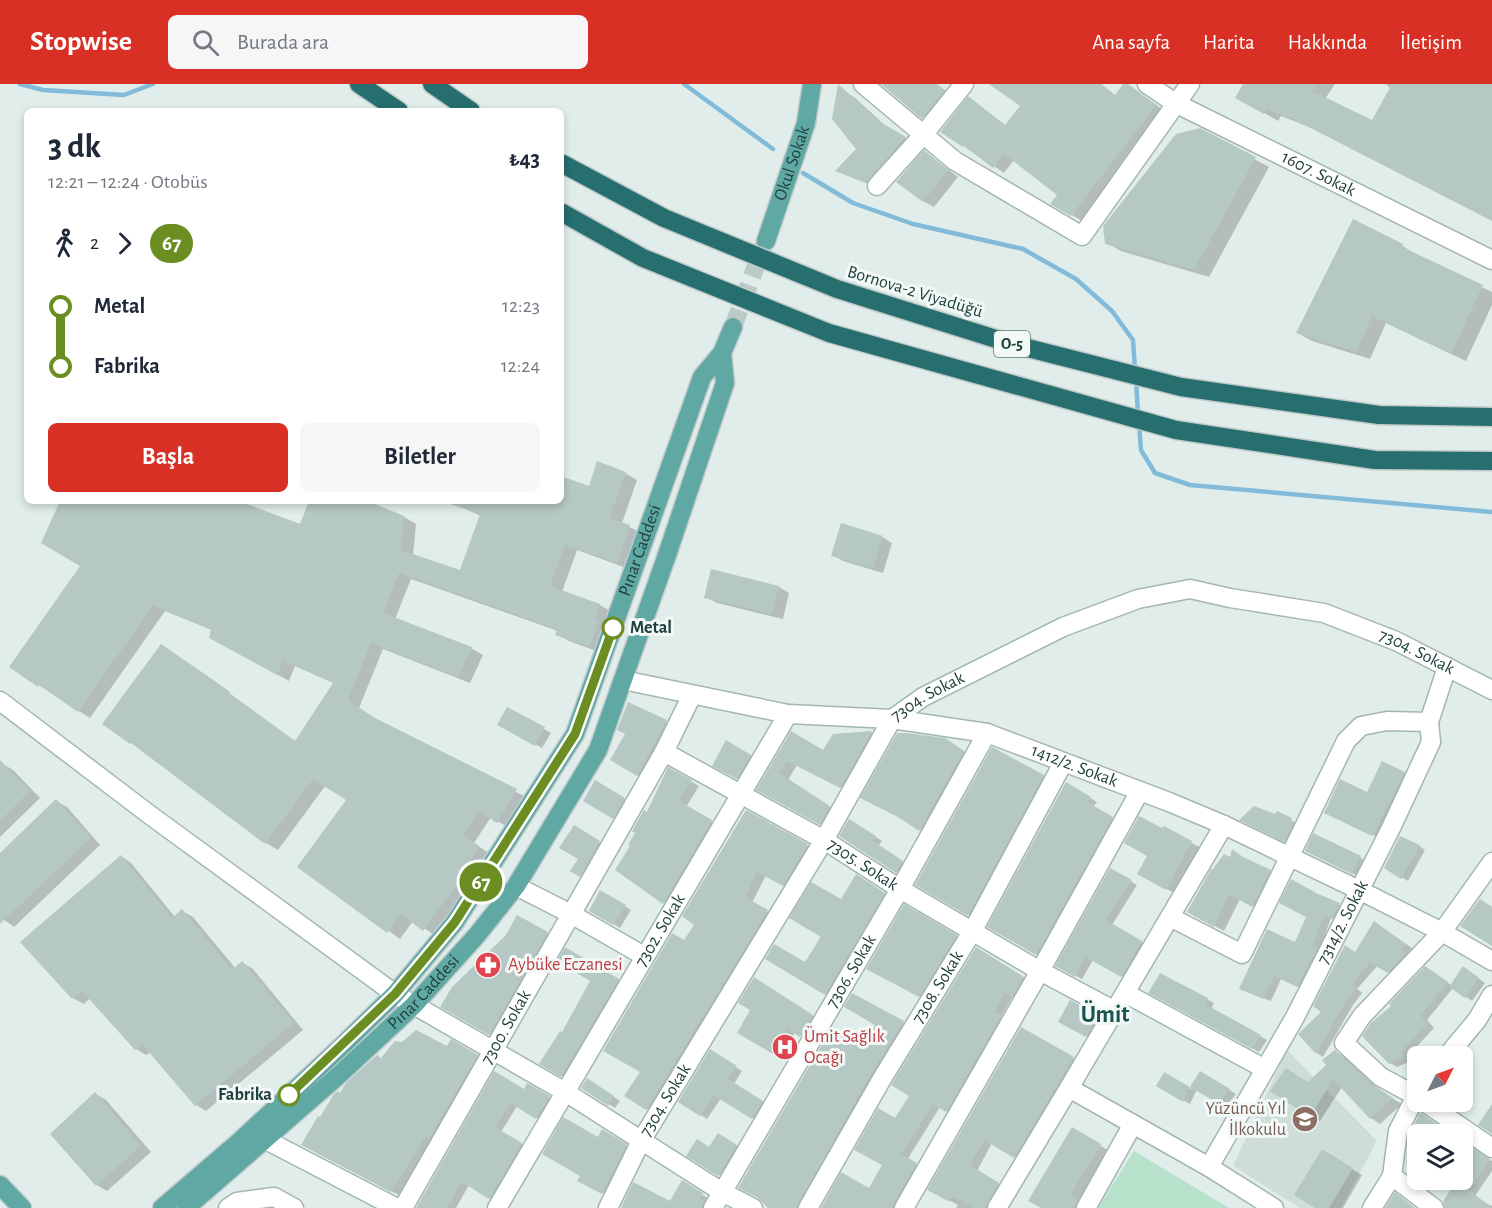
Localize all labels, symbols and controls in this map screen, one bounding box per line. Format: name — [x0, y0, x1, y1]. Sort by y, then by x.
search box — [168, 15, 588, 69]
icon: search — [189, 26, 222, 59]
text: Stopwise — [30, 28, 132, 56]
text: Burada ara — [237, 31, 329, 53]
text: Ana sayfa — [1092, 32, 1170, 53]
text: Harita — [1203, 32, 1255, 53]
text: Hakkında — [1288, 32, 1367, 53]
text: İletişim — [1400, 32, 1462, 53]
street label: Okul Sokak — [771, 123, 814, 203]
text: 3 dk — [48, 131, 101, 164]
text: ₺43 — [509, 148, 540, 170]
street label: 1607. Sokak — [1279, 148, 1359, 200]
text: 12:21 – 12:24 · Otobüs — [48, 172, 208, 192]
icon: walk — [48, 227, 81, 260]
icon: forward — [108, 227, 141, 260]
text: 2 — [90, 233, 99, 253]
text: 67 — [162, 233, 181, 254]
street label: Bornova-2 Viyadüğü — [845, 263, 985, 321]
text: Metal — [94, 295, 145, 317]
text: 12:23 — [502, 296, 540, 316]
road number: O-5 — [994, 331, 1030, 357]
text: Fabrika — [94, 355, 160, 377]
text: 12:24 — [501, 356, 540, 376]
button: Başla — [48, 423, 288, 492]
button: Biletler — [300, 423, 540, 492]
street label: Pınar Caddesi — [616, 502, 665, 599]
marker: Metal — [602, 617, 624, 639]
place label: Metal — [630, 619, 672, 637]
street label: 7304. Sokak — [1376, 626, 1458, 679]
street label: 7304. Sokak — [888, 668, 968, 726]
street label: 1412/2. Sokak — [1029, 742, 1121, 791]
street label: 7305. Sokak — [824, 835, 902, 895]
line badge: 67 — [454, 862, 508, 902]
text: 67 — [471, 872, 491, 893]
street label: 7314/2. Sokak — [1314, 877, 1372, 967]
street label: 7302. Sokak — [632, 890, 689, 970]
street label: 7306. Sokak — [823, 931, 880, 1011]
street label: 7308. Sokak — [909, 947, 967, 1027]
pharmacy icon: Aybüke Eczanesi — [473, 950, 503, 980]
street label: Pınar Caddesi — [384, 952, 463, 1034]
place label: Aybüke Eczanesi — [508, 956, 623, 974]
street label: 7300. Sokak — [478, 987, 535, 1068]
district label: Ümit — [1081, 1000, 1129, 1027]
place label: Ümit Sağlık Ocağı — [804, 1026, 885, 1067]
hospital icon: Ümit Sağlık Ocağı — [770, 1032, 800, 1062]
north arrow — [1407, 1046, 1473, 1112]
map controls — [1407, 1046, 1473, 1190]
street label: 7304. Sokak — [637, 1060, 695, 1140]
marker: Fabrika — [278, 1084, 300, 1106]
place label: Fabrika — [218, 1086, 272, 1104]
place label: Yüzüncü Yıl İlkokulu — [1206, 1100, 1286, 1139]
school or university icon: Yüzüncü Yıl İlkokulu — [1290, 1104, 1320, 1134]
button: layers — [1407, 1124, 1473, 1190]

